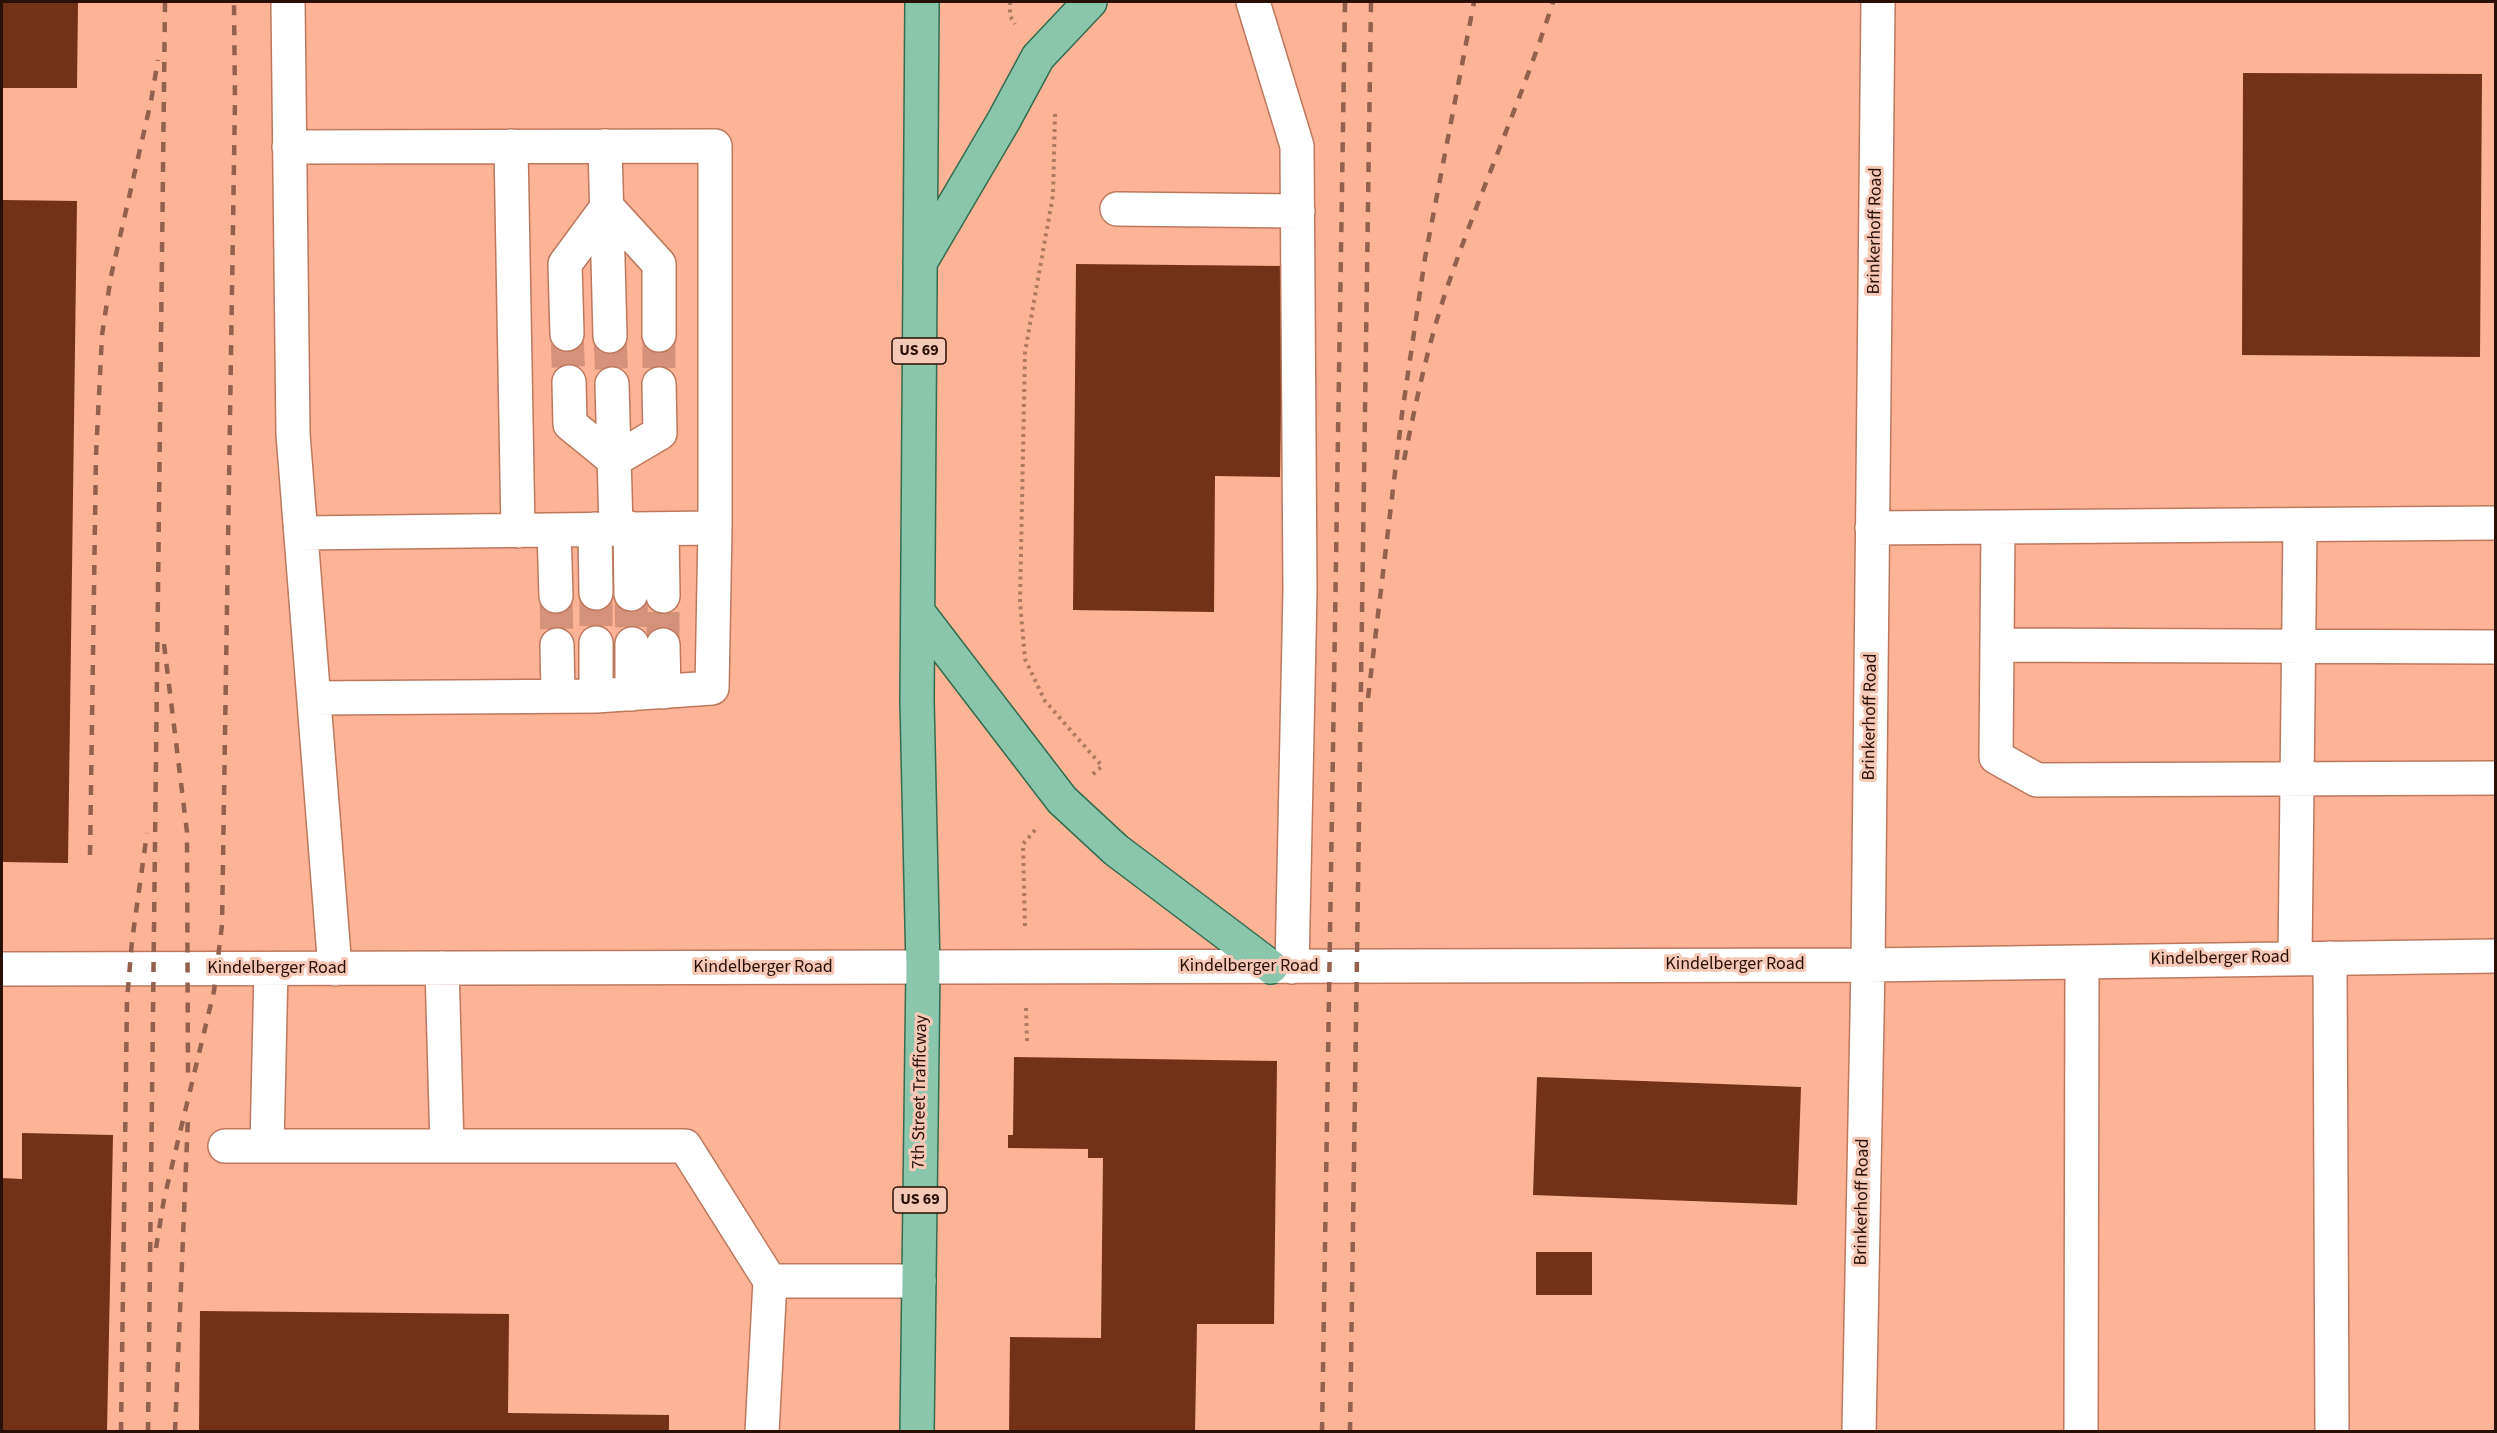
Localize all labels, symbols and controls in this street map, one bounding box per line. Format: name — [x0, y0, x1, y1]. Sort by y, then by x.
street label: Brinkerhoff Road — [1864, 167, 1888, 295]
road number: US 69 — [892, 338, 946, 364]
street label: Brinkerhoff Road — [1859, 653, 1883, 781]
street label: Kindelberger Road — [2150, 947, 2290, 971]
street label: Kindelberger Road — [1665, 954, 1805, 976]
street label: Kindelberger Road — [1179, 956, 1319, 978]
street label: Kindelberger Road — [693, 957, 833, 979]
street label: Kindelberger Road — [207, 958, 347, 980]
street label: 7th Street Trafficway — [909, 1015, 933, 1169]
street label: Brinkerhoff Road — [1851, 1138, 1875, 1266]
road number: US 69 — [893, 1187, 947, 1213]

